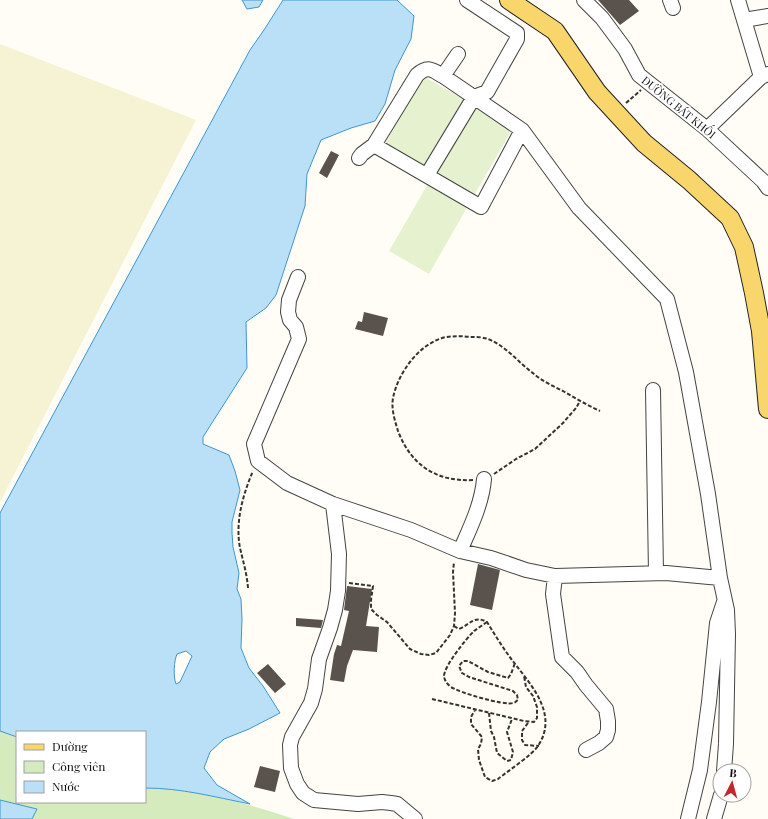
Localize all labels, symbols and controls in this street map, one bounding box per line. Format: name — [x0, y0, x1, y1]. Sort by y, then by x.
street label: ĐƯỜNG BÁT KHỐI — [639, 71, 721, 142]
legend — [16, 731, 146, 803]
text: Đường — [52, 738, 88, 754]
text: Công viên — [52, 758, 106, 774]
north arrow — [712, 763, 752, 803]
text: B — [729, 765, 738, 780]
text: Nước — [52, 778, 80, 794]

